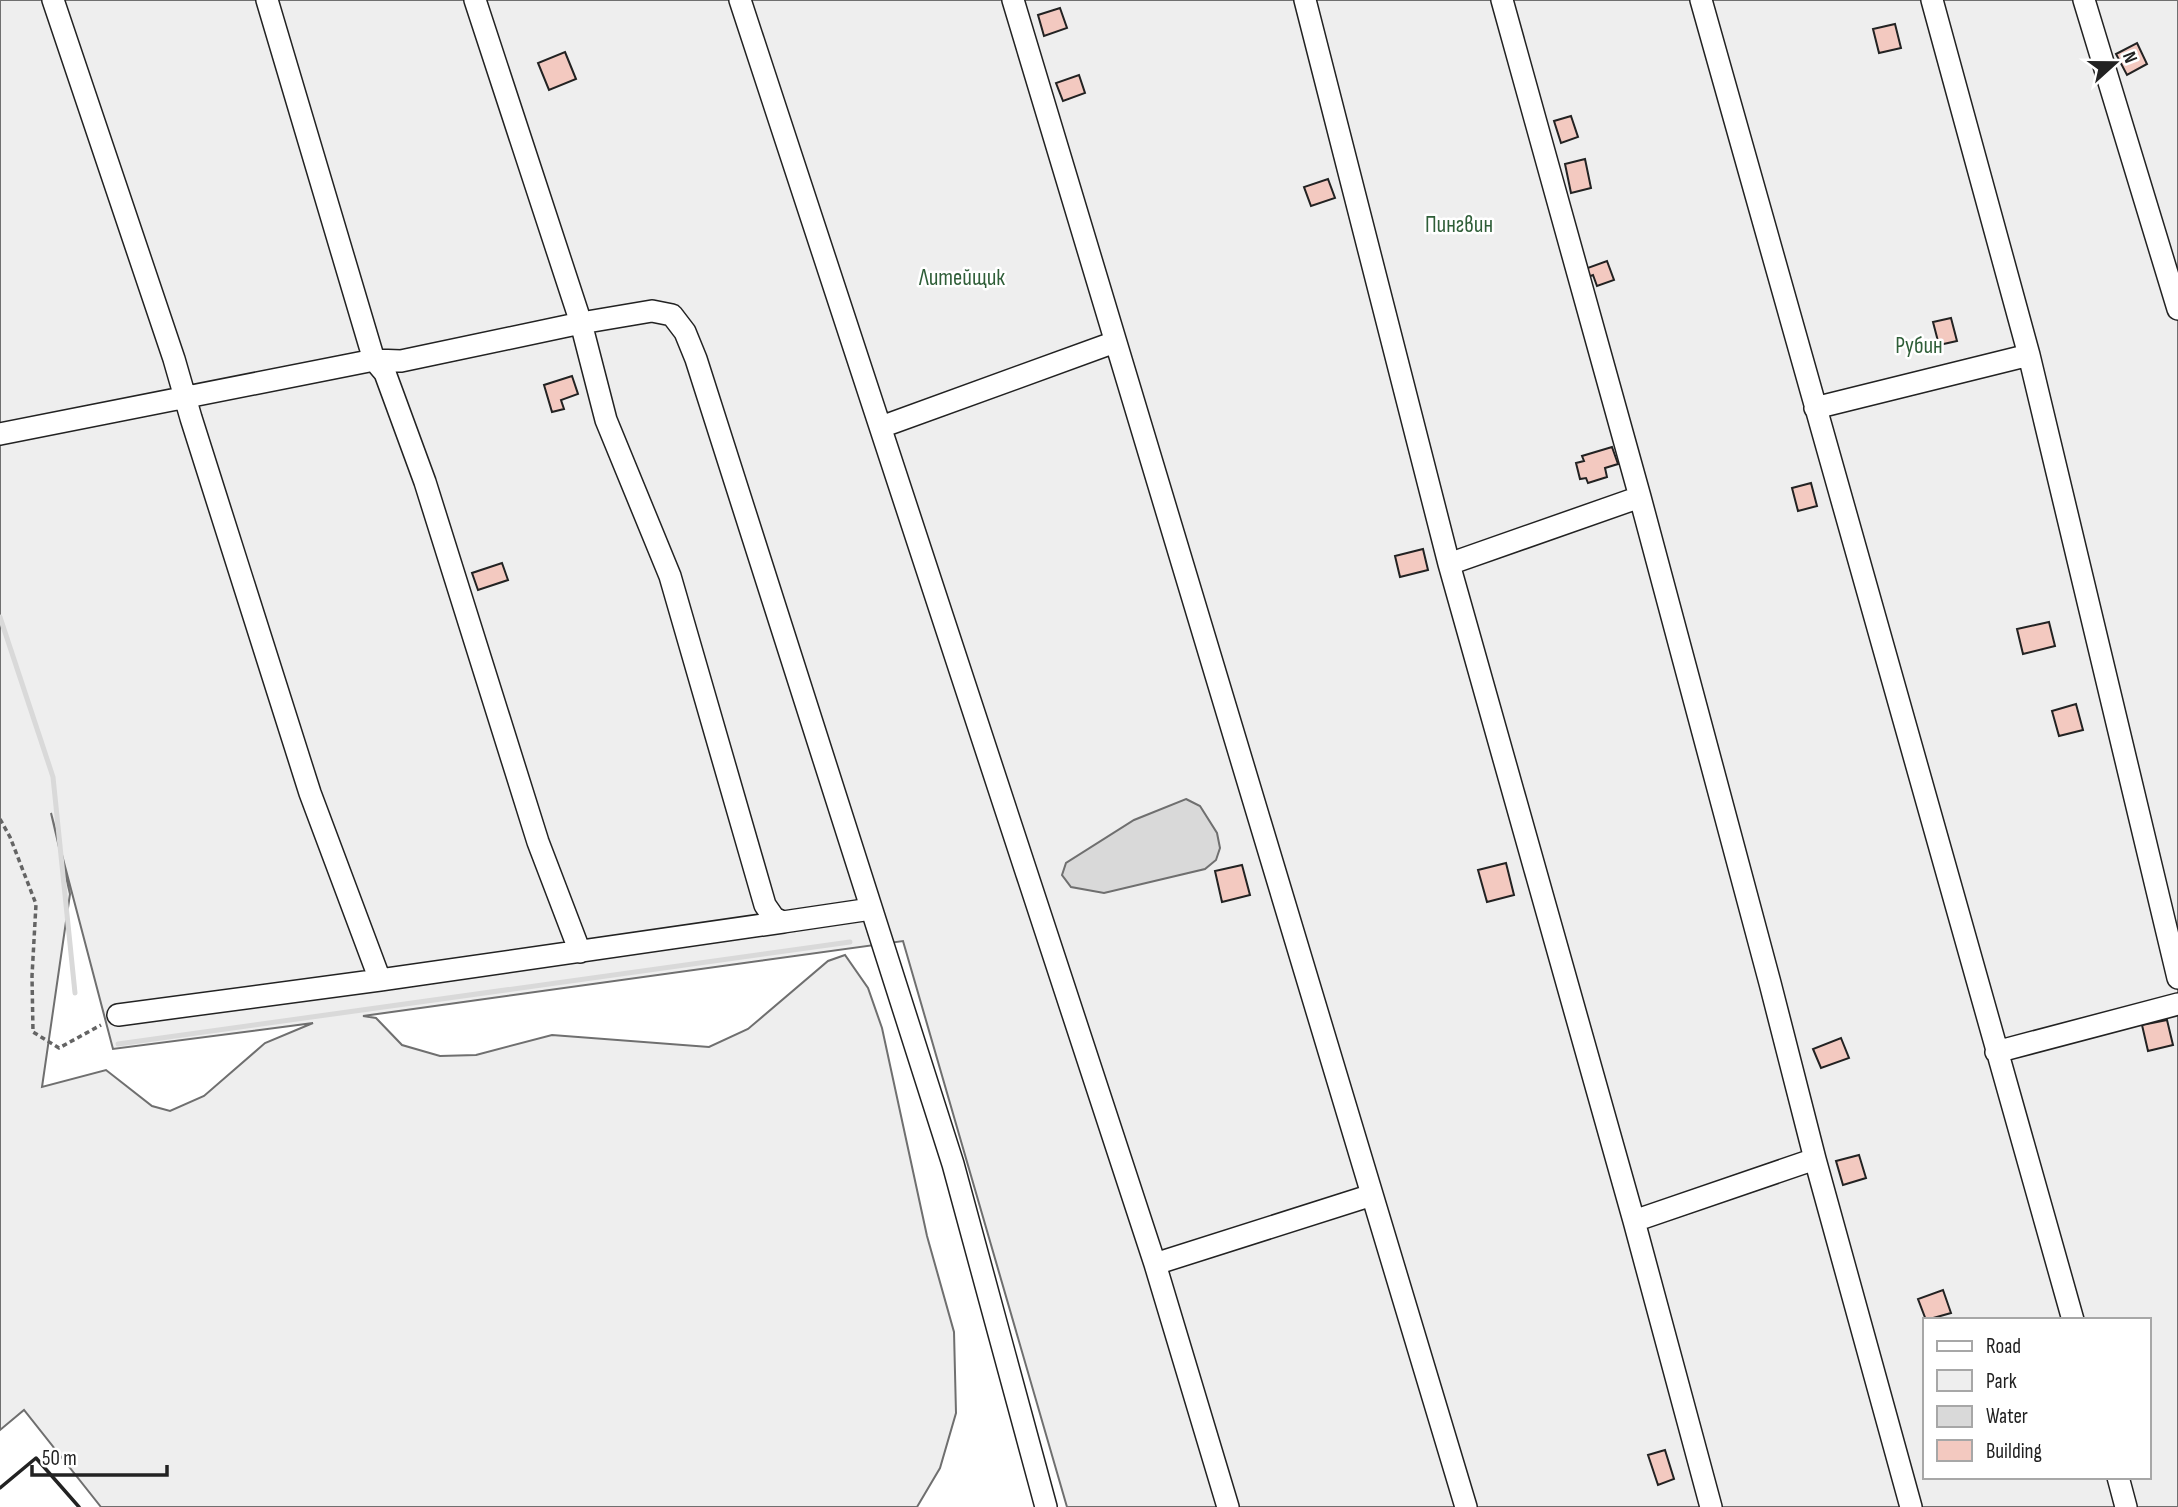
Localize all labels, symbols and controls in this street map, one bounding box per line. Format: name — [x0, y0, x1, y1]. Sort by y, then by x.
north arrow — [2080, 28, 2150, 98]
text: N — [2117, 49, 2142, 66]
park label: Пингвин — [1425, 211, 1493, 239]
park label: Литейщик — [918, 264, 1005, 292]
park label: Рубин — [1895, 332, 1943, 360]
legend — [1923, 1318, 2150, 1479]
text: Road — [1986, 1334, 2021, 1359]
text: Park — [1986, 1369, 2017, 1394]
text: Water — [1986, 1404, 2028, 1429]
scale bar — [32, 1434, 166, 1478]
text: Building — [1986, 1439, 2042, 1464]
text: 50 m — [42, 1446, 77, 1471]

